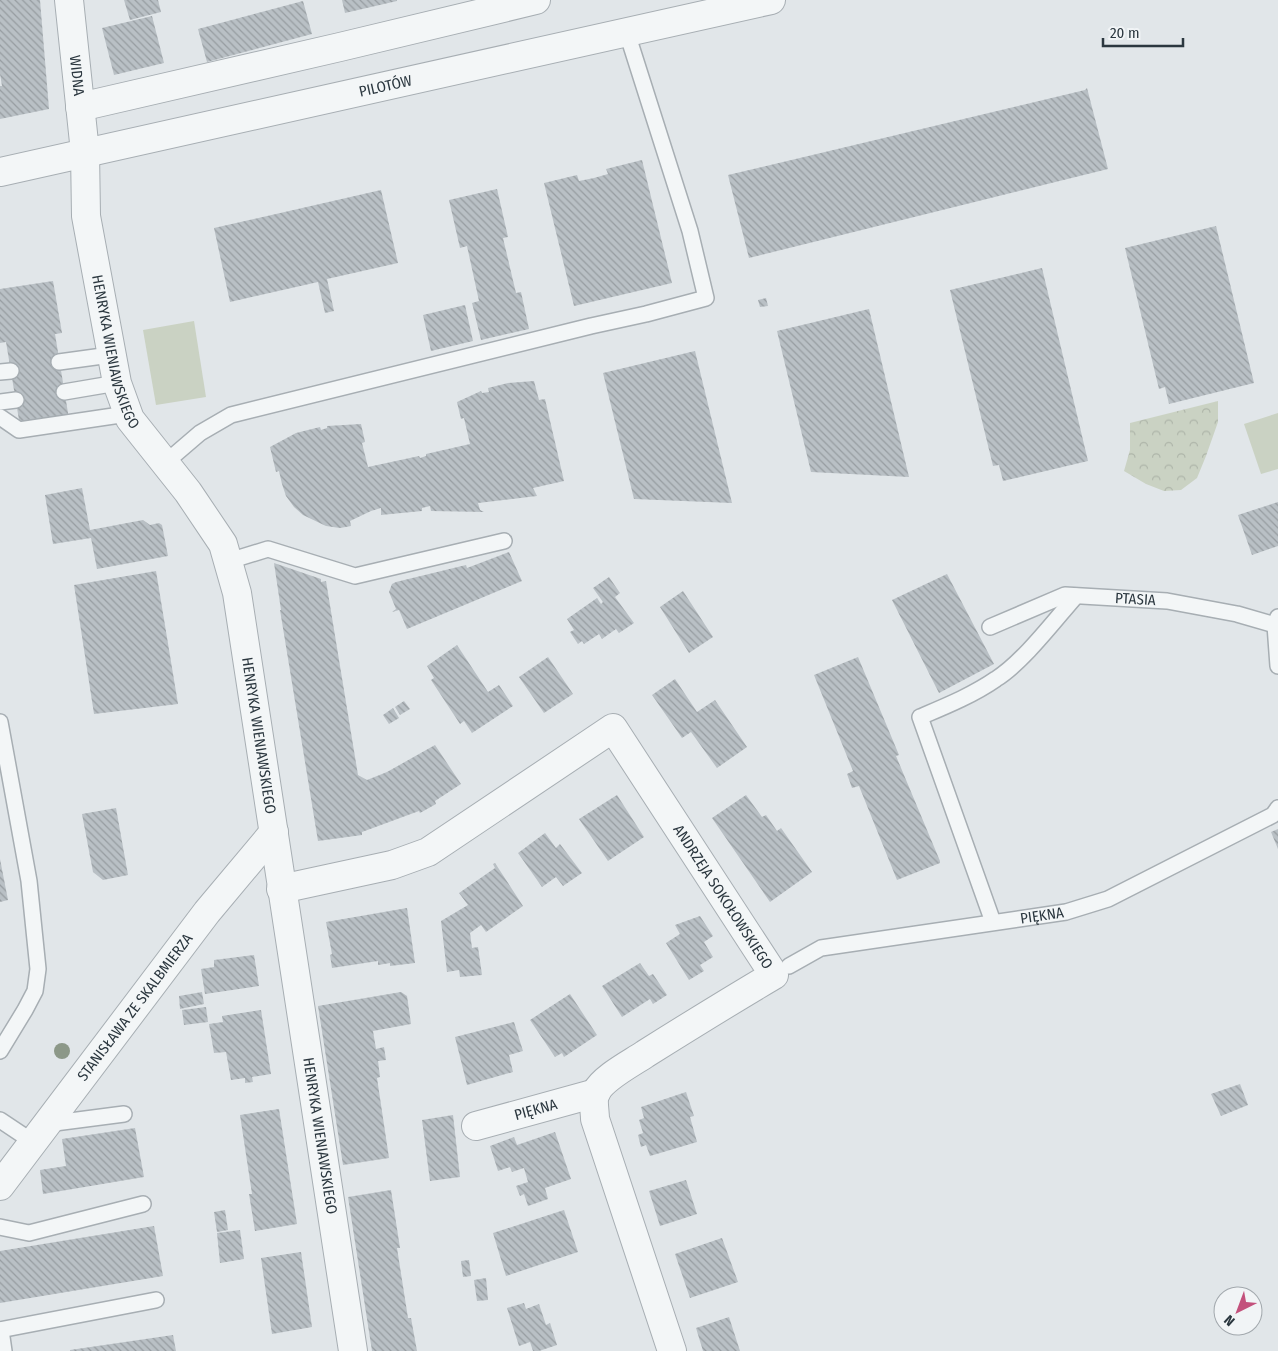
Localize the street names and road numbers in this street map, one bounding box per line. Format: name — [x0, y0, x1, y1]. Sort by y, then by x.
street label: WIDNA — [66, 54, 88, 97]
street label: PILOTÓW — [357, 71, 414, 101]
street label: HENRYKA WIENIAWSKIEGO — [88, 273, 143, 433]
street label: PTASIA — [1114, 589, 1156, 609]
street label: HENRYKA WIENIAWSKIEGO — [238, 656, 280, 815]
street label: ANDRZEJA SOKOŁOWSKIEGO — [669, 821, 777, 972]
street label: PIĘKNA — [1019, 903, 1065, 928]
street label: STANISŁAWA ZE SKALBMIERZA — [74, 930, 196, 1084]
street label: HENRYKA WIENIAWSKIEGO — [299, 1056, 341, 1215]
street label: PIĘKNA — [512, 1095, 559, 1124]

